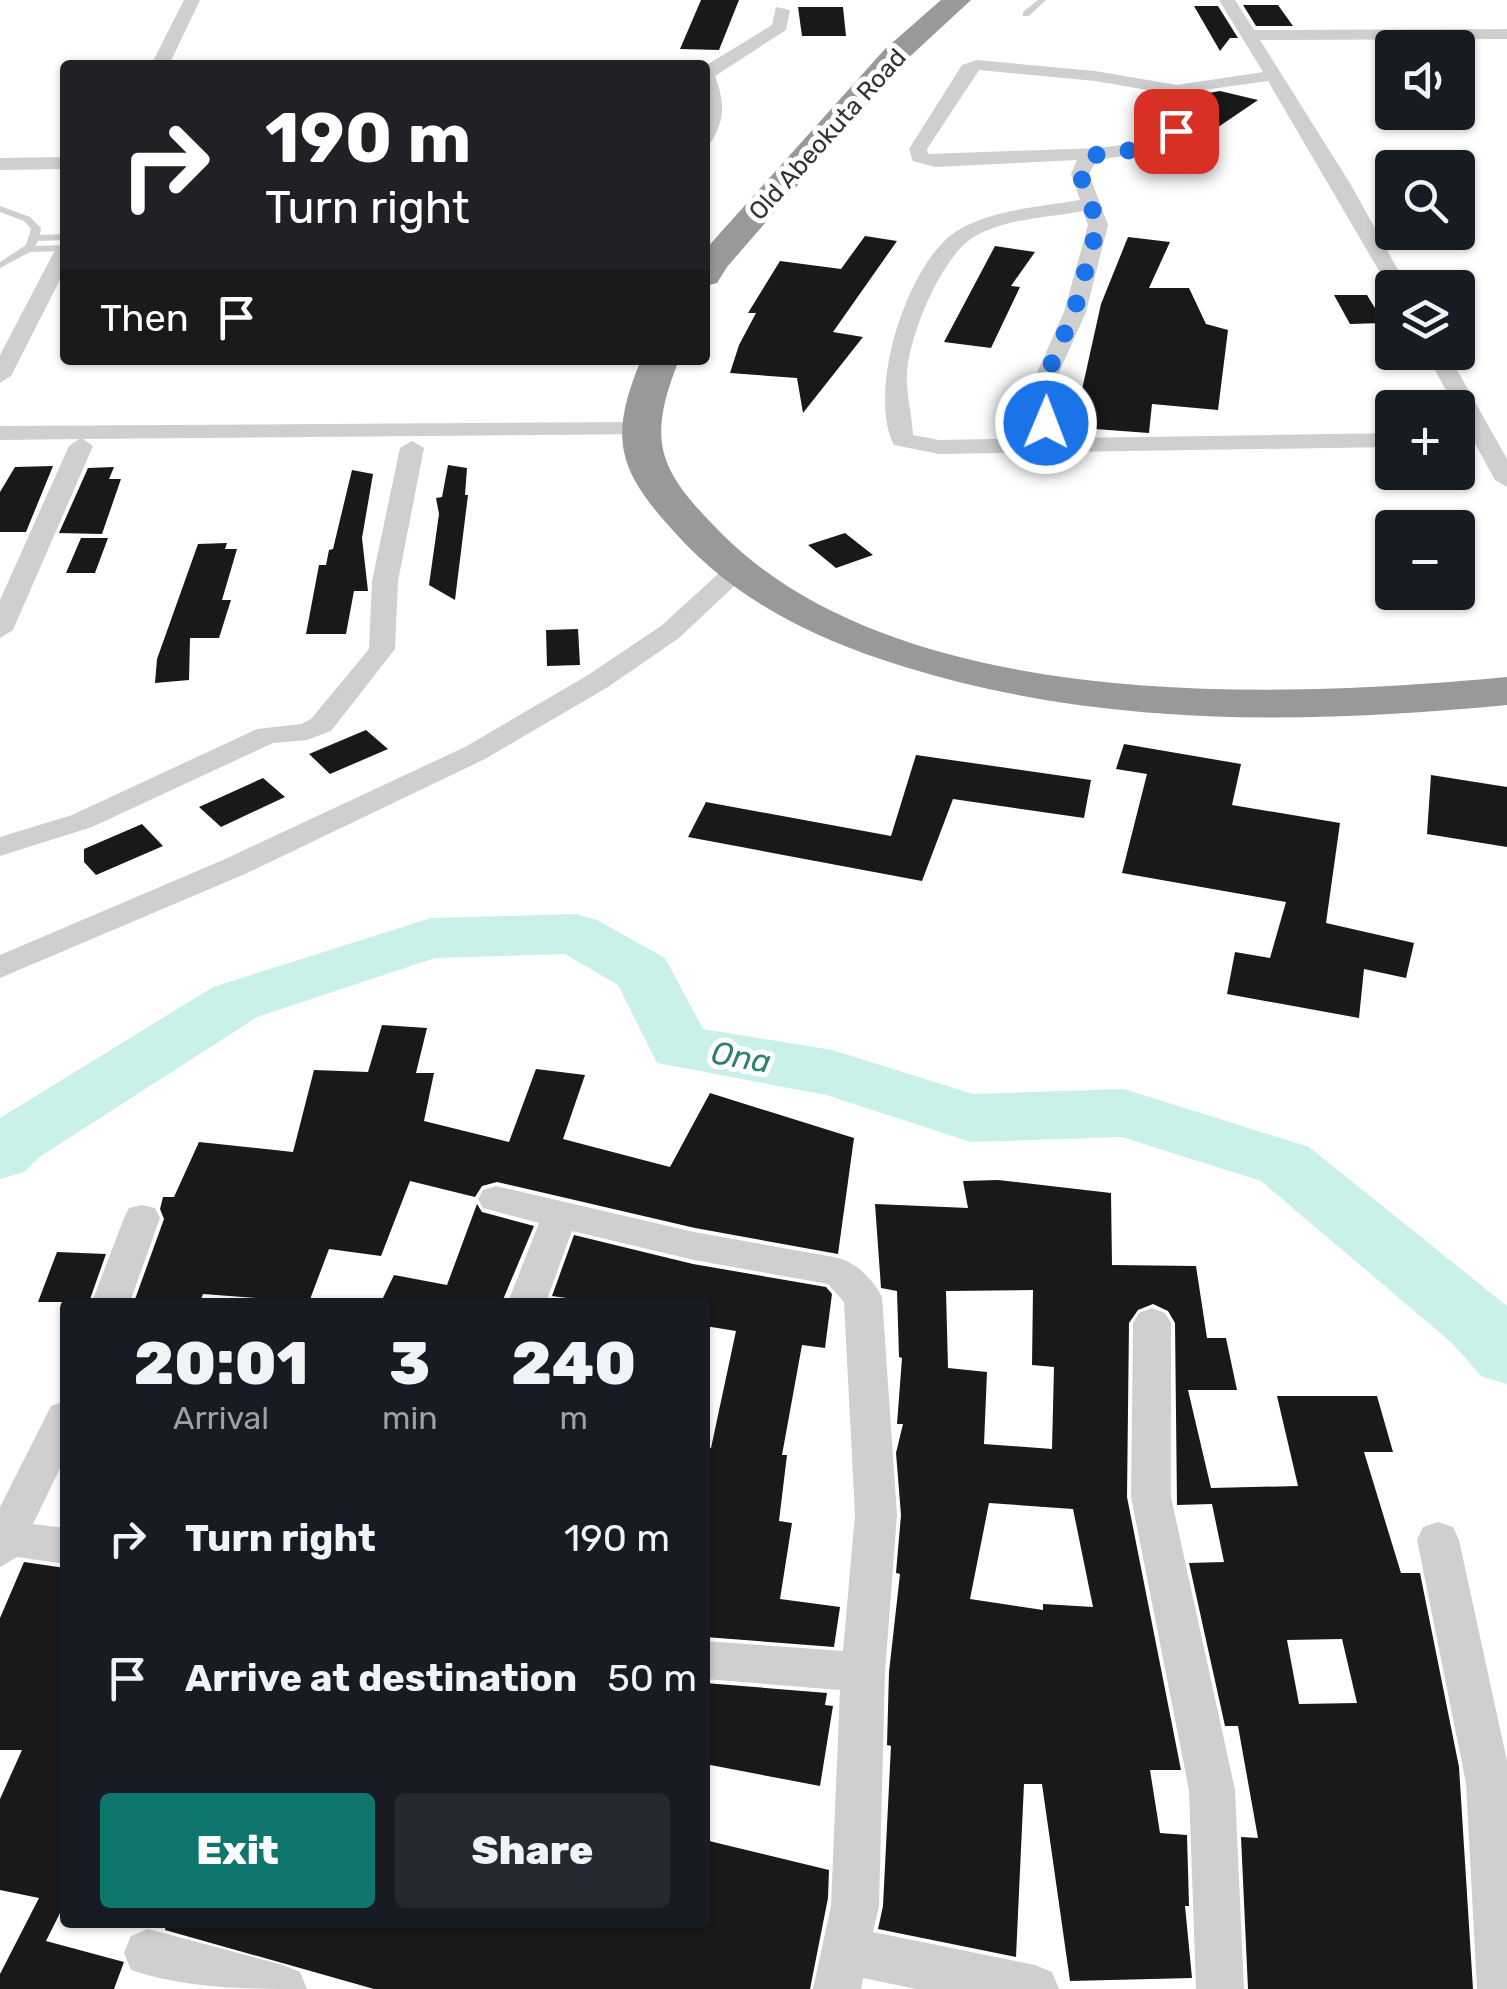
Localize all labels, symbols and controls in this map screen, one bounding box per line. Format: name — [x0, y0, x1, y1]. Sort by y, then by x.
map controls — [1375, 30, 1475, 610]
button: sound — [1375, 30, 1475, 130]
street label: Old Abeokuta Road — [743, 43, 912, 226]
pin — [1134, 89, 1219, 174]
text: 190 m — [265, 97, 471, 180]
icon: right — [100, 100, 230, 230]
icon: arrive — [1149, 104, 1204, 159]
button: search — [1375, 150, 1475, 250]
text: Turn right — [265, 181, 469, 234]
button: layers — [1375, 270, 1475, 370]
icon: arrive — [209, 290, 264, 345]
text: Then — [100, 295, 189, 341]
position arrow — [994, 371, 1098, 475]
button: + — [1375, 390, 1475, 490]
button: − — [1375, 510, 1475, 610]
water label: Ona — [708, 1033, 774, 1081]
text: 20:01 — [134, 1328, 308, 1399]
text: 3 — [389, 1328, 430, 1399]
text: 240 — [511, 1328, 636, 1399]
text: Arrival — [173, 1399, 269, 1437]
text: min — [382, 1399, 438, 1437]
text: m — [560, 1399, 588, 1437]
icon: right — [100, 1511, 155, 1566]
text: Turn right — [185, 1515, 376, 1561]
text: 190 m — [564, 1515, 670, 1561]
icon: arrive — [100, 1651, 155, 1706]
text: Arrive at destination — [185, 1655, 577, 1701]
text: 50 m — [607, 1655, 697, 1701]
button: Exit — [100, 1793, 375, 1908]
button: Share — [395, 1793, 670, 1908]

